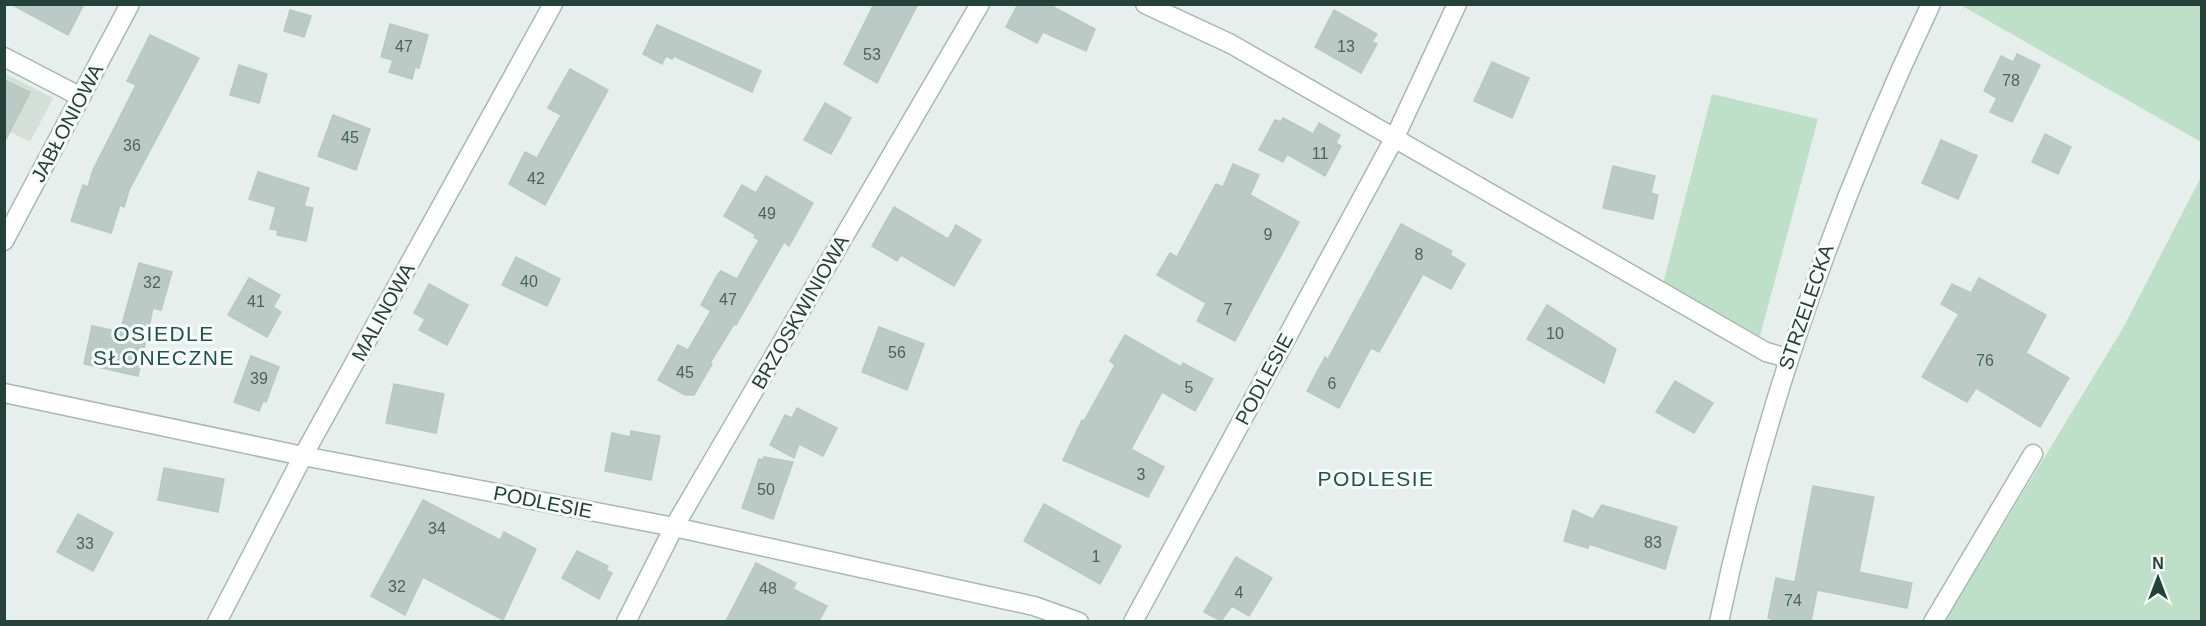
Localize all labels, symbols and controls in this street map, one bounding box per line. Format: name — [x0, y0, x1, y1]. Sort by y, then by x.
house number: 47 — [395, 38, 413, 55]
house number: 13 — [1337, 38, 1355, 55]
house number: 53 — [863, 46, 881, 63]
street label: JABŁONIOWA — [27, 60, 108, 186]
house number: 78 — [2002, 72, 2020, 89]
house number: 45 — [341, 129, 359, 146]
house number: 36 — [123, 137, 141, 154]
house number: 11 — [1312, 145, 1328, 162]
house number: 42 — [527, 170, 545, 187]
house number: 49 — [758, 205, 776, 222]
house number: 9 — [1264, 226, 1273, 243]
street label: BRZOSKWINIOWA — [747, 231, 853, 393]
street label: STRZELECKA — [1774, 241, 1838, 373]
house number: 8 — [1415, 246, 1424, 263]
street label: MALINOWA — [347, 259, 419, 365]
house number: 40 — [520, 273, 538, 290]
house number: 32 — [143, 274, 161, 291]
house number: 47 — [719, 291, 737, 308]
house number: 41 — [247, 293, 265, 310]
house number: 7 — [1224, 301, 1233, 318]
district label: OSIEDLE SŁONECZNE — [93, 322, 235, 369]
house number: 10 — [1546, 325, 1564, 342]
street label: PODLESIE — [1231, 330, 1297, 428]
house number: 56 — [888, 344, 906, 361]
house number: 76 — [1976, 352, 1994, 369]
house number: 45 — [676, 364, 694, 381]
house number: 39 — [250, 370, 268, 387]
house number: 6 — [1328, 375, 1337, 392]
house number: 5 — [1185, 379, 1194, 396]
house number: 3 — [1137, 466, 1146, 483]
district label: PODLESIE — [1317, 467, 1435, 490]
house number: 50 — [757, 481, 775, 498]
street label: PODLESIE — [492, 482, 594, 522]
house number: 34 — [428, 520, 446, 537]
house number: 83 — [1644, 534, 1662, 551]
house number: 33 — [76, 535, 94, 552]
house number: 1 — [1092, 548, 1101, 565]
north arrow — [2128, 548, 2188, 608]
text: N — [2152, 555, 2164, 572]
house number: 32 — [388, 578, 406, 595]
house number: 48 — [759, 580, 777, 597]
house number: 4 — [1235, 584, 1244, 601]
house number: 74 — [1784, 592, 1802, 609]

